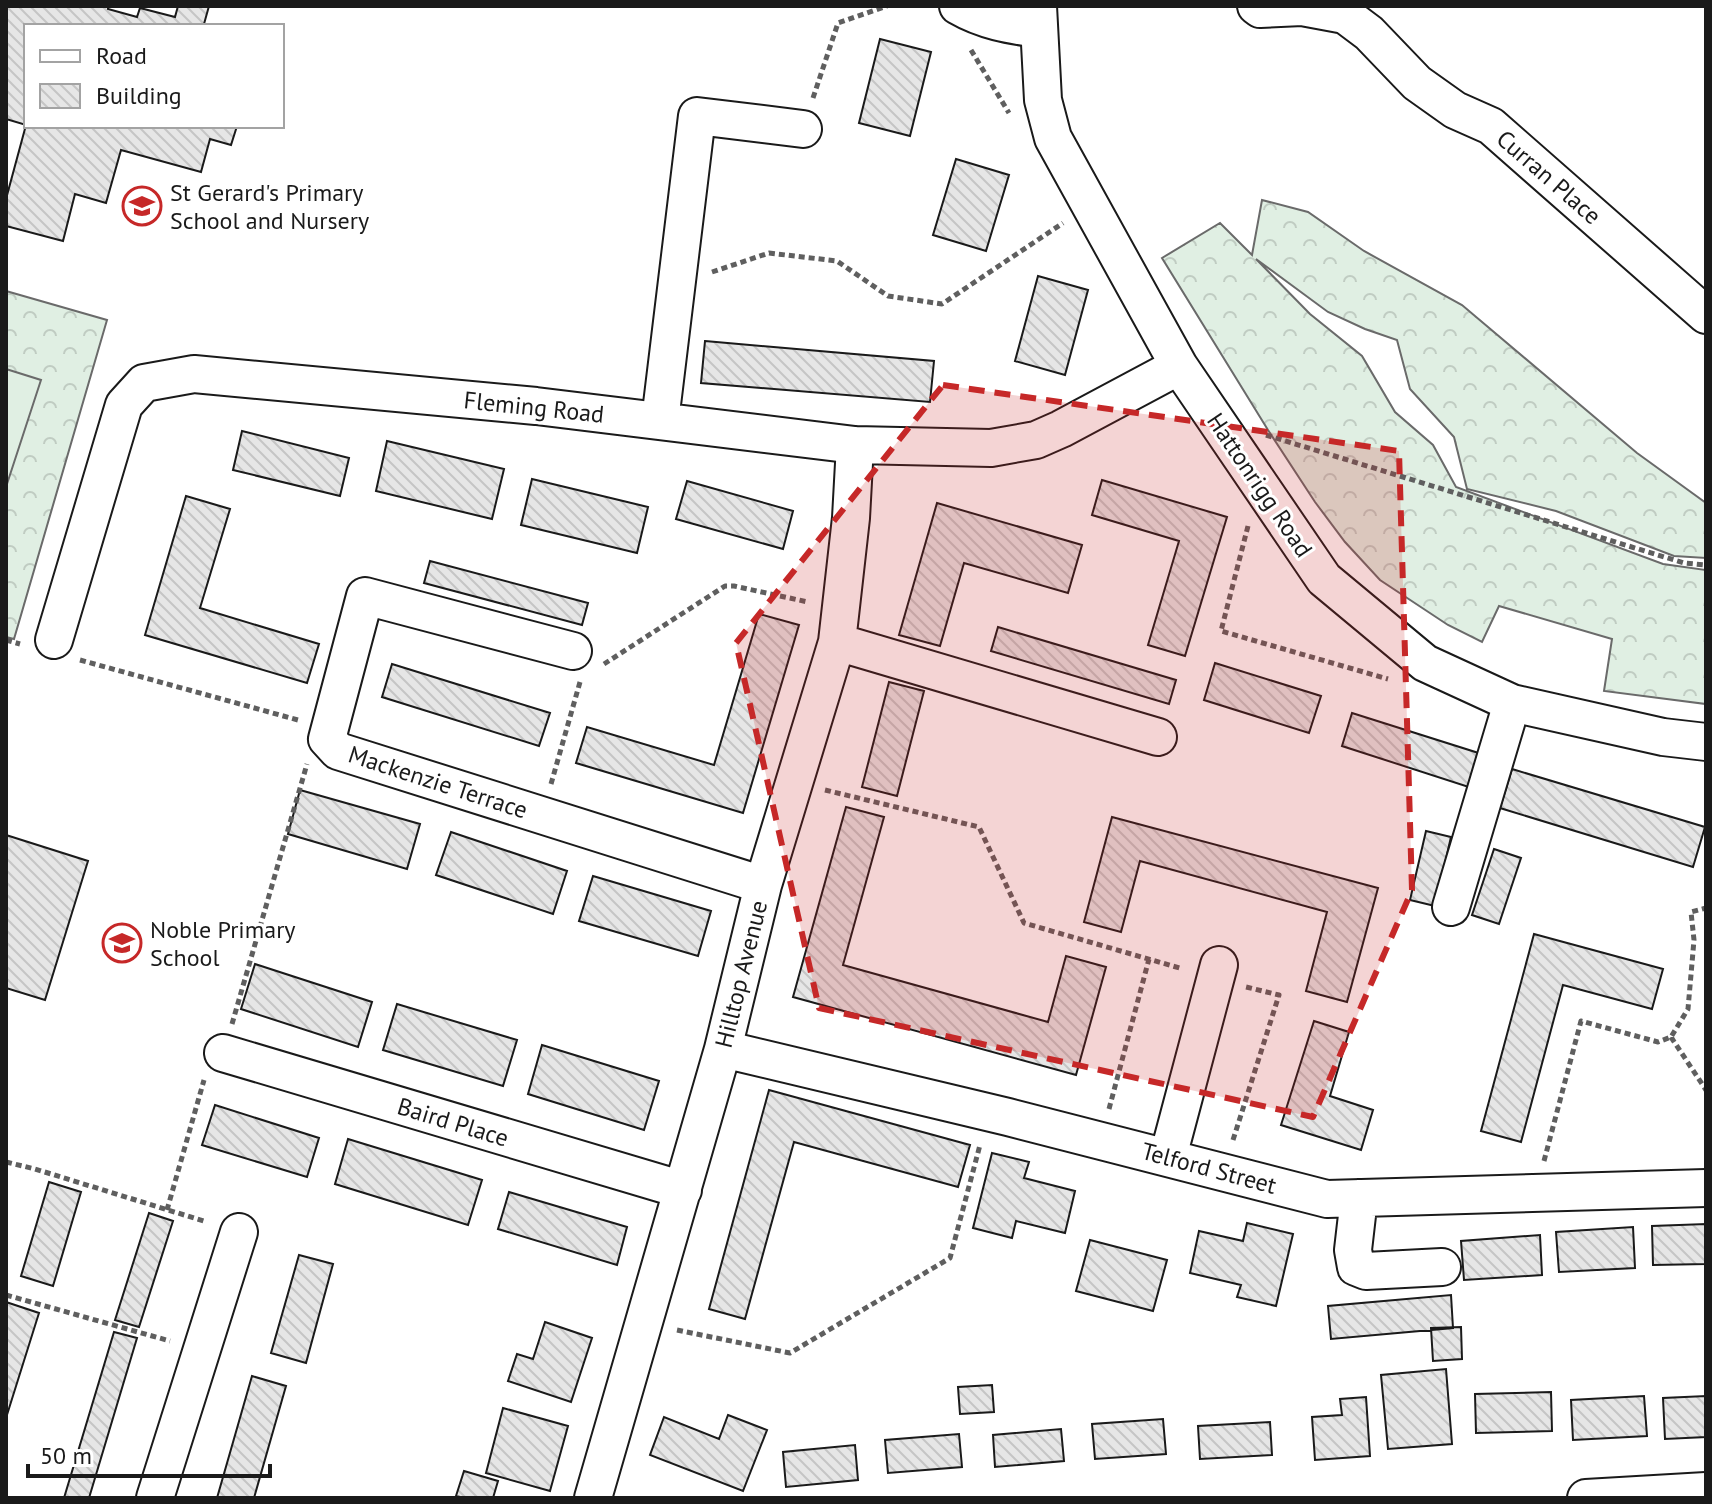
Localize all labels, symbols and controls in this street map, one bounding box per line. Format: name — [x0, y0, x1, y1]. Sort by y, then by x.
legend — [24, 24, 284, 128]
text: Road — [96, 40, 147, 71]
text: Building — [96, 80, 182, 111]
street label: Curran Place — [1490, 123, 1608, 231]
place label: St Gerard's Primary School and Nursery — [170, 177, 369, 236]
school or university icon: St Gerard's Primary School and Nursery — [121, 185, 163, 227]
street label: Fleming Road — [462, 384, 606, 430]
street label: Hattonrigg Road — [1200, 407, 1320, 563]
street label: Mackenzie Terrace — [345, 738, 531, 826]
street label: Hilltop Avenue — [708, 897, 774, 1051]
place label: Noble Primary School — [150, 914, 296, 973]
school or university icon: Noble Primary School — [101, 922, 143, 964]
street label: Baird Place — [394, 1090, 512, 1154]
street label: Telford Street — [1138, 1135, 1280, 1201]
scale bar — [28, 1428, 270, 1478]
text: 50 m — [40, 1440, 92, 1471]

